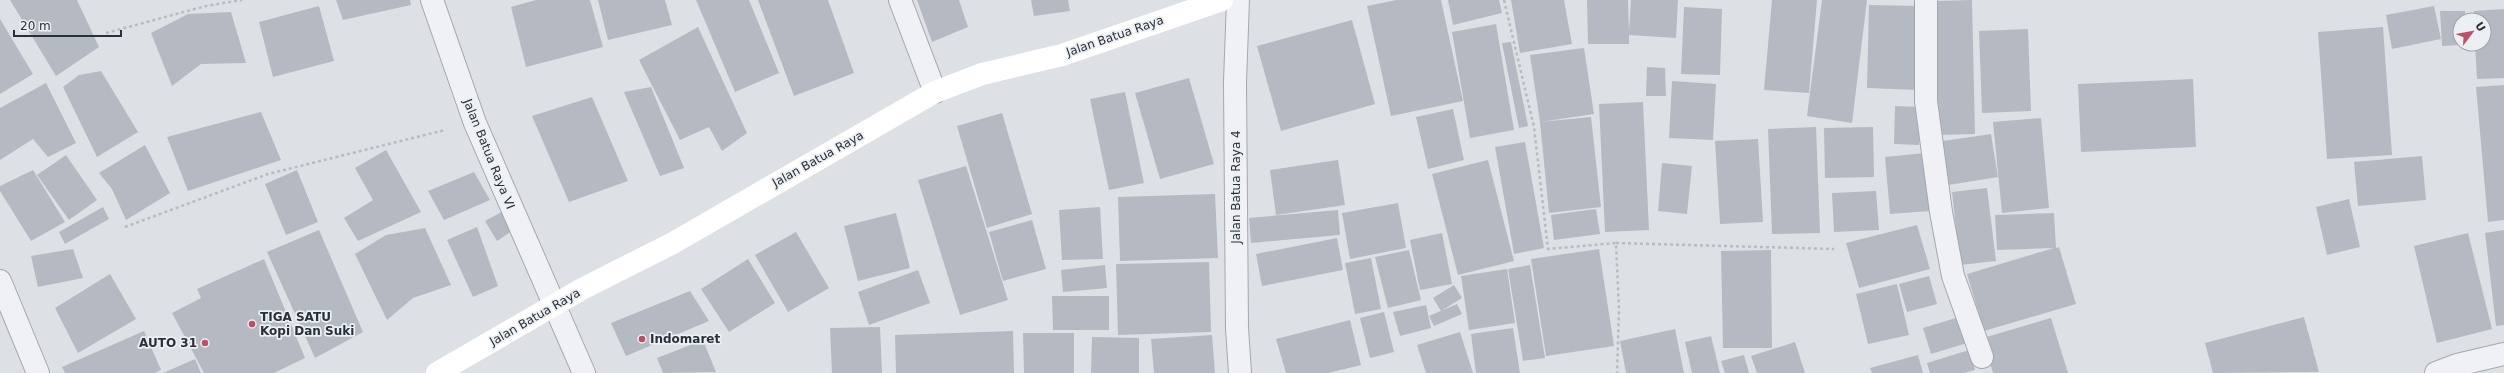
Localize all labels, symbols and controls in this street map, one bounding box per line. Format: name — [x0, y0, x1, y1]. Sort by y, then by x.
scale bar — [14, 12, 121, 38]
north arrow — [2452, 12, 2492, 52]
street label: Jalan Batua Raya — [1064, 13, 1165, 60]
text: 20 m — [20, 19, 51, 33]
text: U — [2472, 20, 2488, 34]
street label: Jalan Batua Raya VI — [460, 96, 518, 211]
street label: Jalan Batua Raya — [769, 128, 866, 190]
street label: Jalan Batua Raya 4 — [1229, 130, 1243, 245]
street label: Jalan Batua Raya — [486, 285, 583, 349]
place label: TIGA SATU Kopi Dan Suki — [260, 310, 354, 338]
marker: TIGA SATU Kopi Dan Suki — [247, 319, 257, 329]
place label: Indomaret — [650, 332, 721, 346]
marker: Indomaret — [637, 334, 647, 344]
place label: AUTO 31 — [139, 336, 197, 350]
marker: AUTO 31 — [200, 338, 210, 348]

